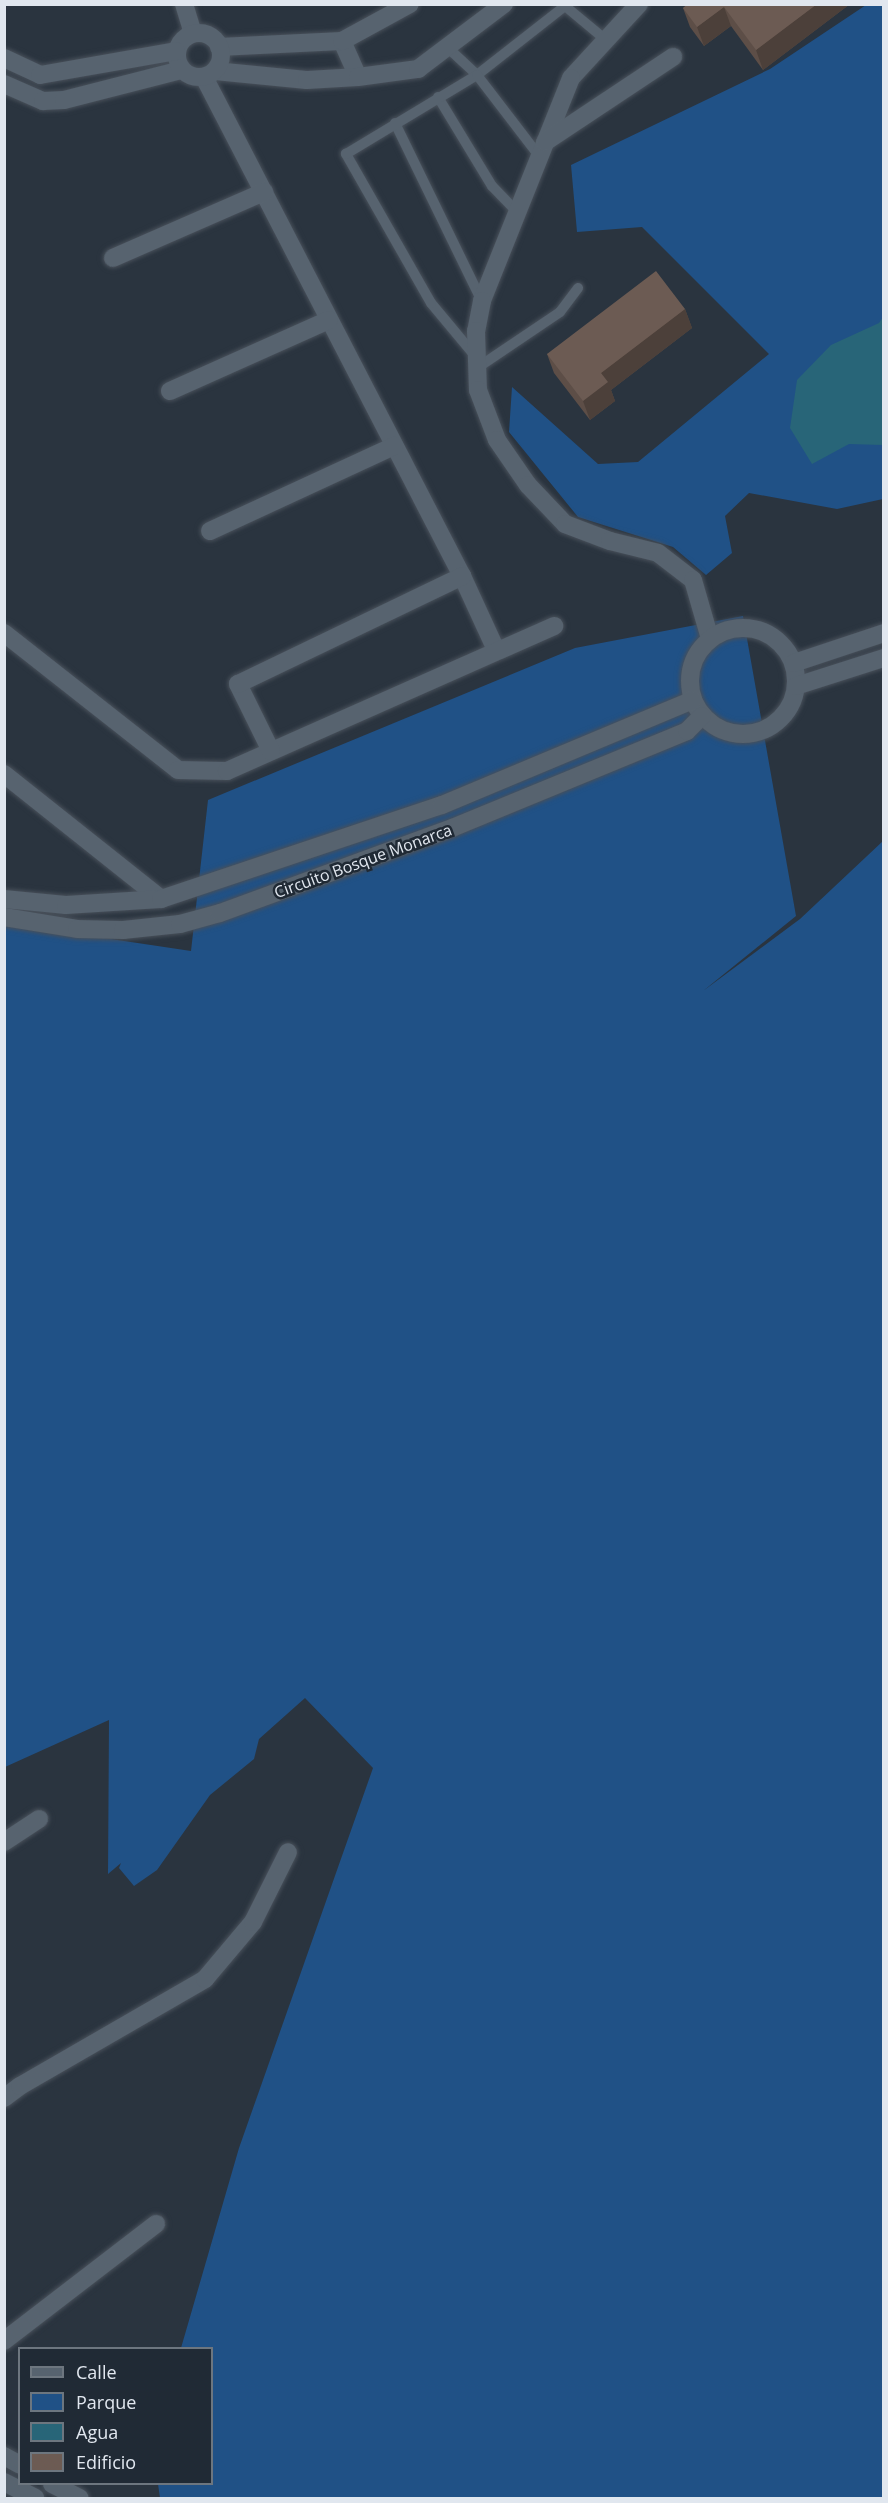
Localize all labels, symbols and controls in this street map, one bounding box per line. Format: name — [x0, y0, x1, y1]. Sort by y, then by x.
street label: Circuito Bosque Monarca — [271, 820, 455, 902]
legend — [18, 2347, 213, 2485]
text: Calle — [76, 2360, 117, 2384]
text: Parque — [76, 2390, 136, 2414]
text: Agua — [76, 2420, 118, 2444]
text: Edificio — [76, 2450, 136, 2474]

